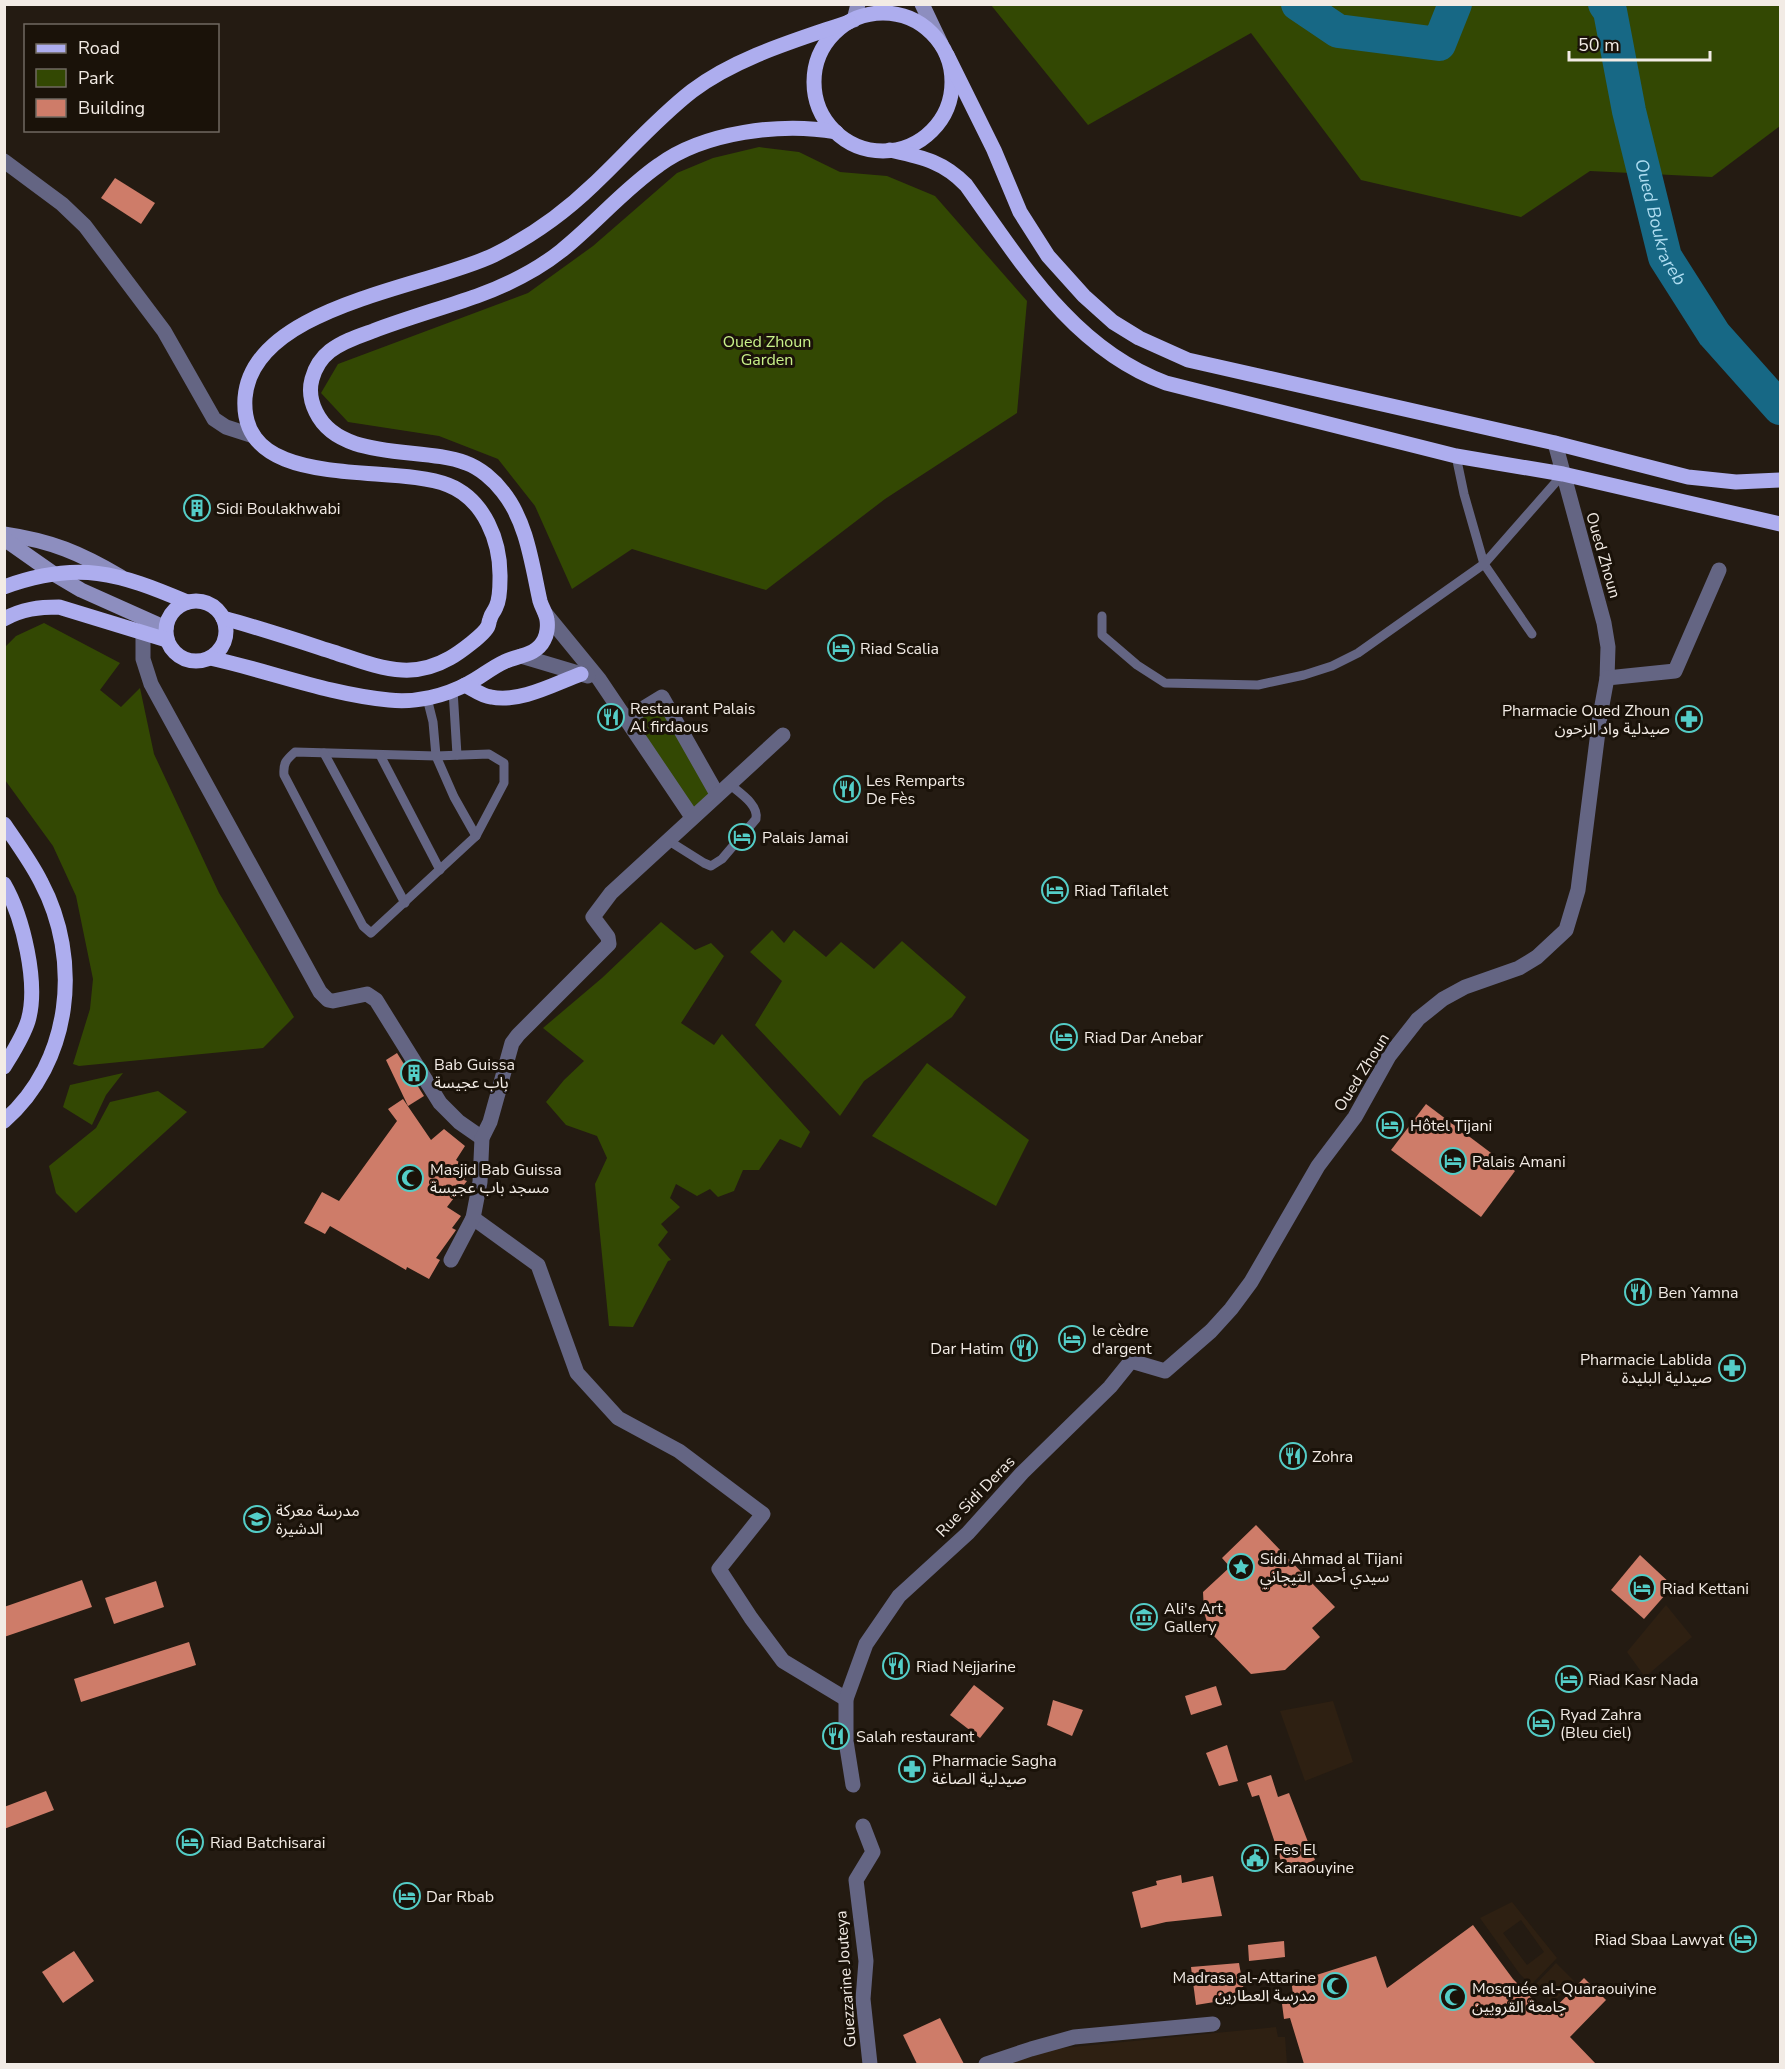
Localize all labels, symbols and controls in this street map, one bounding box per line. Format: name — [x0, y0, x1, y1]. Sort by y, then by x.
legend — [24, 24, 219, 132]
scale bar — [1569, 24, 1710, 62]
text: 50 m — [1578, 33, 1620, 57]
text: Road — [78, 36, 120, 60]
text: Park — [78, 66, 115, 90]
text: Building — [78, 96, 145, 120]
water label: Oued Boukrareb — [1629, 156, 1692, 290]
park label: Oued Zhoun Garden — [723, 331, 811, 371]
building icon: Sidi Boulakhwabi — [182, 493, 212, 523]
place label: Sidi Boulakhwabi — [216, 498, 340, 520]
street label: Oued Zhoun — [1580, 510, 1626, 601]
hotel icon: Riad Scalia — [826, 633, 856, 663]
place label: Riad Scalia — [860, 638, 939, 660]
place label: Restaurant Palais Al firdaous — [630, 698, 755, 738]
place label: Pharmacie Oued Zhoun صيدلية واد الزحون — [1502, 700, 1670, 740]
restaurant icon: Restaurant Palais Al firdaous — [596, 702, 626, 732]
pharmacy icon: Pharmacie Oued Zhoun صيدلية واد الزحون — [1674, 704, 1704, 734]
place label: Les Remparts De Fès — [866, 770, 965, 810]
restaurant icon: Les Remparts De Fès — [832, 774, 862, 804]
hotel icon: Palais Jamai — [727, 822, 757, 852]
place label: Palais Jamai — [762, 827, 849, 849]
hotel icon: Riad Tafilalet — [1040, 875, 1070, 905]
place label: Riad Tafilalet — [1074, 880, 1169, 902]
hotel icon: Riad Dar Anebar — [1049, 1022, 1079, 1052]
place label: Riad Dar Anebar — [1084, 1027, 1204, 1049]
street label: Oued Zhoun — [1329, 1029, 1395, 1116]
place label: Bab Guissa باب عجيسة — [434, 1054, 515, 1094]
building icon: Bab Guissa باب عجيسة — [399, 1058, 429, 1088]
hotel icon: Hôtel Tijani — [1375, 1110, 1405, 1140]
place label: Hôtel Tijani — [1410, 1115, 1492, 1137]
hotel icon: Palais Amani — [1438, 1146, 1468, 1176]
place label: Palais Amani — [1472, 1151, 1566, 1173]
place label: Masjid Bab Guissa مسجد باب عجيسة — [430, 1159, 562, 1199]
mosque icon: Masjid Bab Guissa مسجد باب عجيسة — [395, 1163, 425, 1193]
restaurant icon: Ben Yamna — [1623, 1277, 1653, 1307]
place label: Ben Yamna — [1658, 1282, 1739, 1304]
place label: le cèdre d'argent — [1092, 1320, 1152, 1360]
hotel icon: le cèdre d'argent — [1057, 1324, 1087, 1354]
restaurant icon: Dar Hatim — [1009, 1333, 1039, 1363]
place label: Dar Hatim — [930, 1338, 1004, 1360]
place label: Pharmacie Lablida صيدلية البليدة — [1580, 1349, 1712, 1389]
pharmacy icon: Pharmacie Lablida صيدلية البليدة — [1717, 1353, 1747, 1383]
restaurant icon: Zohra — [1278, 1441, 1308, 1471]
place label: Zohra — [1312, 1446, 1353, 1468]
street label: Rue Sidi Deras — [931, 1451, 1020, 1542]
place label: مدرسة معركة الدشيرة — [276, 1500, 360, 1540]
school or university icon: مدرسة معركة الدشيرة — [242, 1504, 272, 1534]
place label: Sidi Ahmad al Tijani سيدي أحمد التيجاني — [1260, 1548, 1403, 1589]
place icon: Sidi Ahmad al Tijani سيدي أحمد التيجاني — [1226, 1552, 1256, 1582]
hotel icon: Riad Kettani — [1627, 1573, 1657, 1603]
place label: Riad Kettani — [1662, 1578, 1749, 1600]
place label: Ali's Art Gallery — [1164, 1598, 1223, 1638]
museum icon: Ali's Art Gallery — [1129, 1602, 1159, 1632]
restaurant icon: Riad Nejjarine — [881, 1651, 911, 1681]
place label: Riad Nejjarine — [916, 1656, 1016, 1678]
hotel icon: Riad Kasr Nada — [1554, 1664, 1584, 1694]
place label: Riad Kasr Nada — [1588, 1669, 1698, 1691]
place label: Ryad Zahra (Bleu ciel) — [1560, 1704, 1642, 1744]
hotel icon: Ryad Zahra (Bleu ciel) — [1526, 1708, 1556, 1738]
restaurant icon: Salah restaurant — [821, 1721, 851, 1751]
place label: Salah restaurant — [856, 1726, 975, 1748]
place label: Pharmacie Sagha صيدلية الصاغة — [932, 1750, 1057, 1790]
pharmacy icon: Pharmacie Sagha صيدلية الصاغة — [897, 1754, 927, 1784]
hotel icon: Riad Batchisarai — [175, 1827, 205, 1857]
place label: Riad Batchisarai — [210, 1832, 325, 1854]
place label: Fes El Karaouyine — [1274, 1839, 1354, 1879]
public building icon: Fes El Karaouyine — [1240, 1843, 1270, 1873]
hotel icon: Dar Rbab — [392, 1881, 422, 1911]
place label: Dar Rbab — [426, 1886, 494, 1908]
street label: Guezzarine Jouteya — [830, 1910, 862, 2048]
hotel icon: Riad Sbaa Lawyat — [1728, 1924, 1758, 1954]
place label: Riad Sbaa Lawyat — [1594, 1929, 1724, 1951]
place label: Madrasa al-Attarine مدرسة العطارين — [1173, 1967, 1316, 2007]
mosque icon: Madrasa al-Attarine مدرسة العطارين — [1320, 1971, 1350, 2001]
place label: Mosquée al-Quaraouiyine جامعة القرويين — [1472, 1978, 1657, 2018]
mosque icon: Mosquée al-Quaraouiyine جامعة القرويين — [1438, 1982, 1468, 2012]

